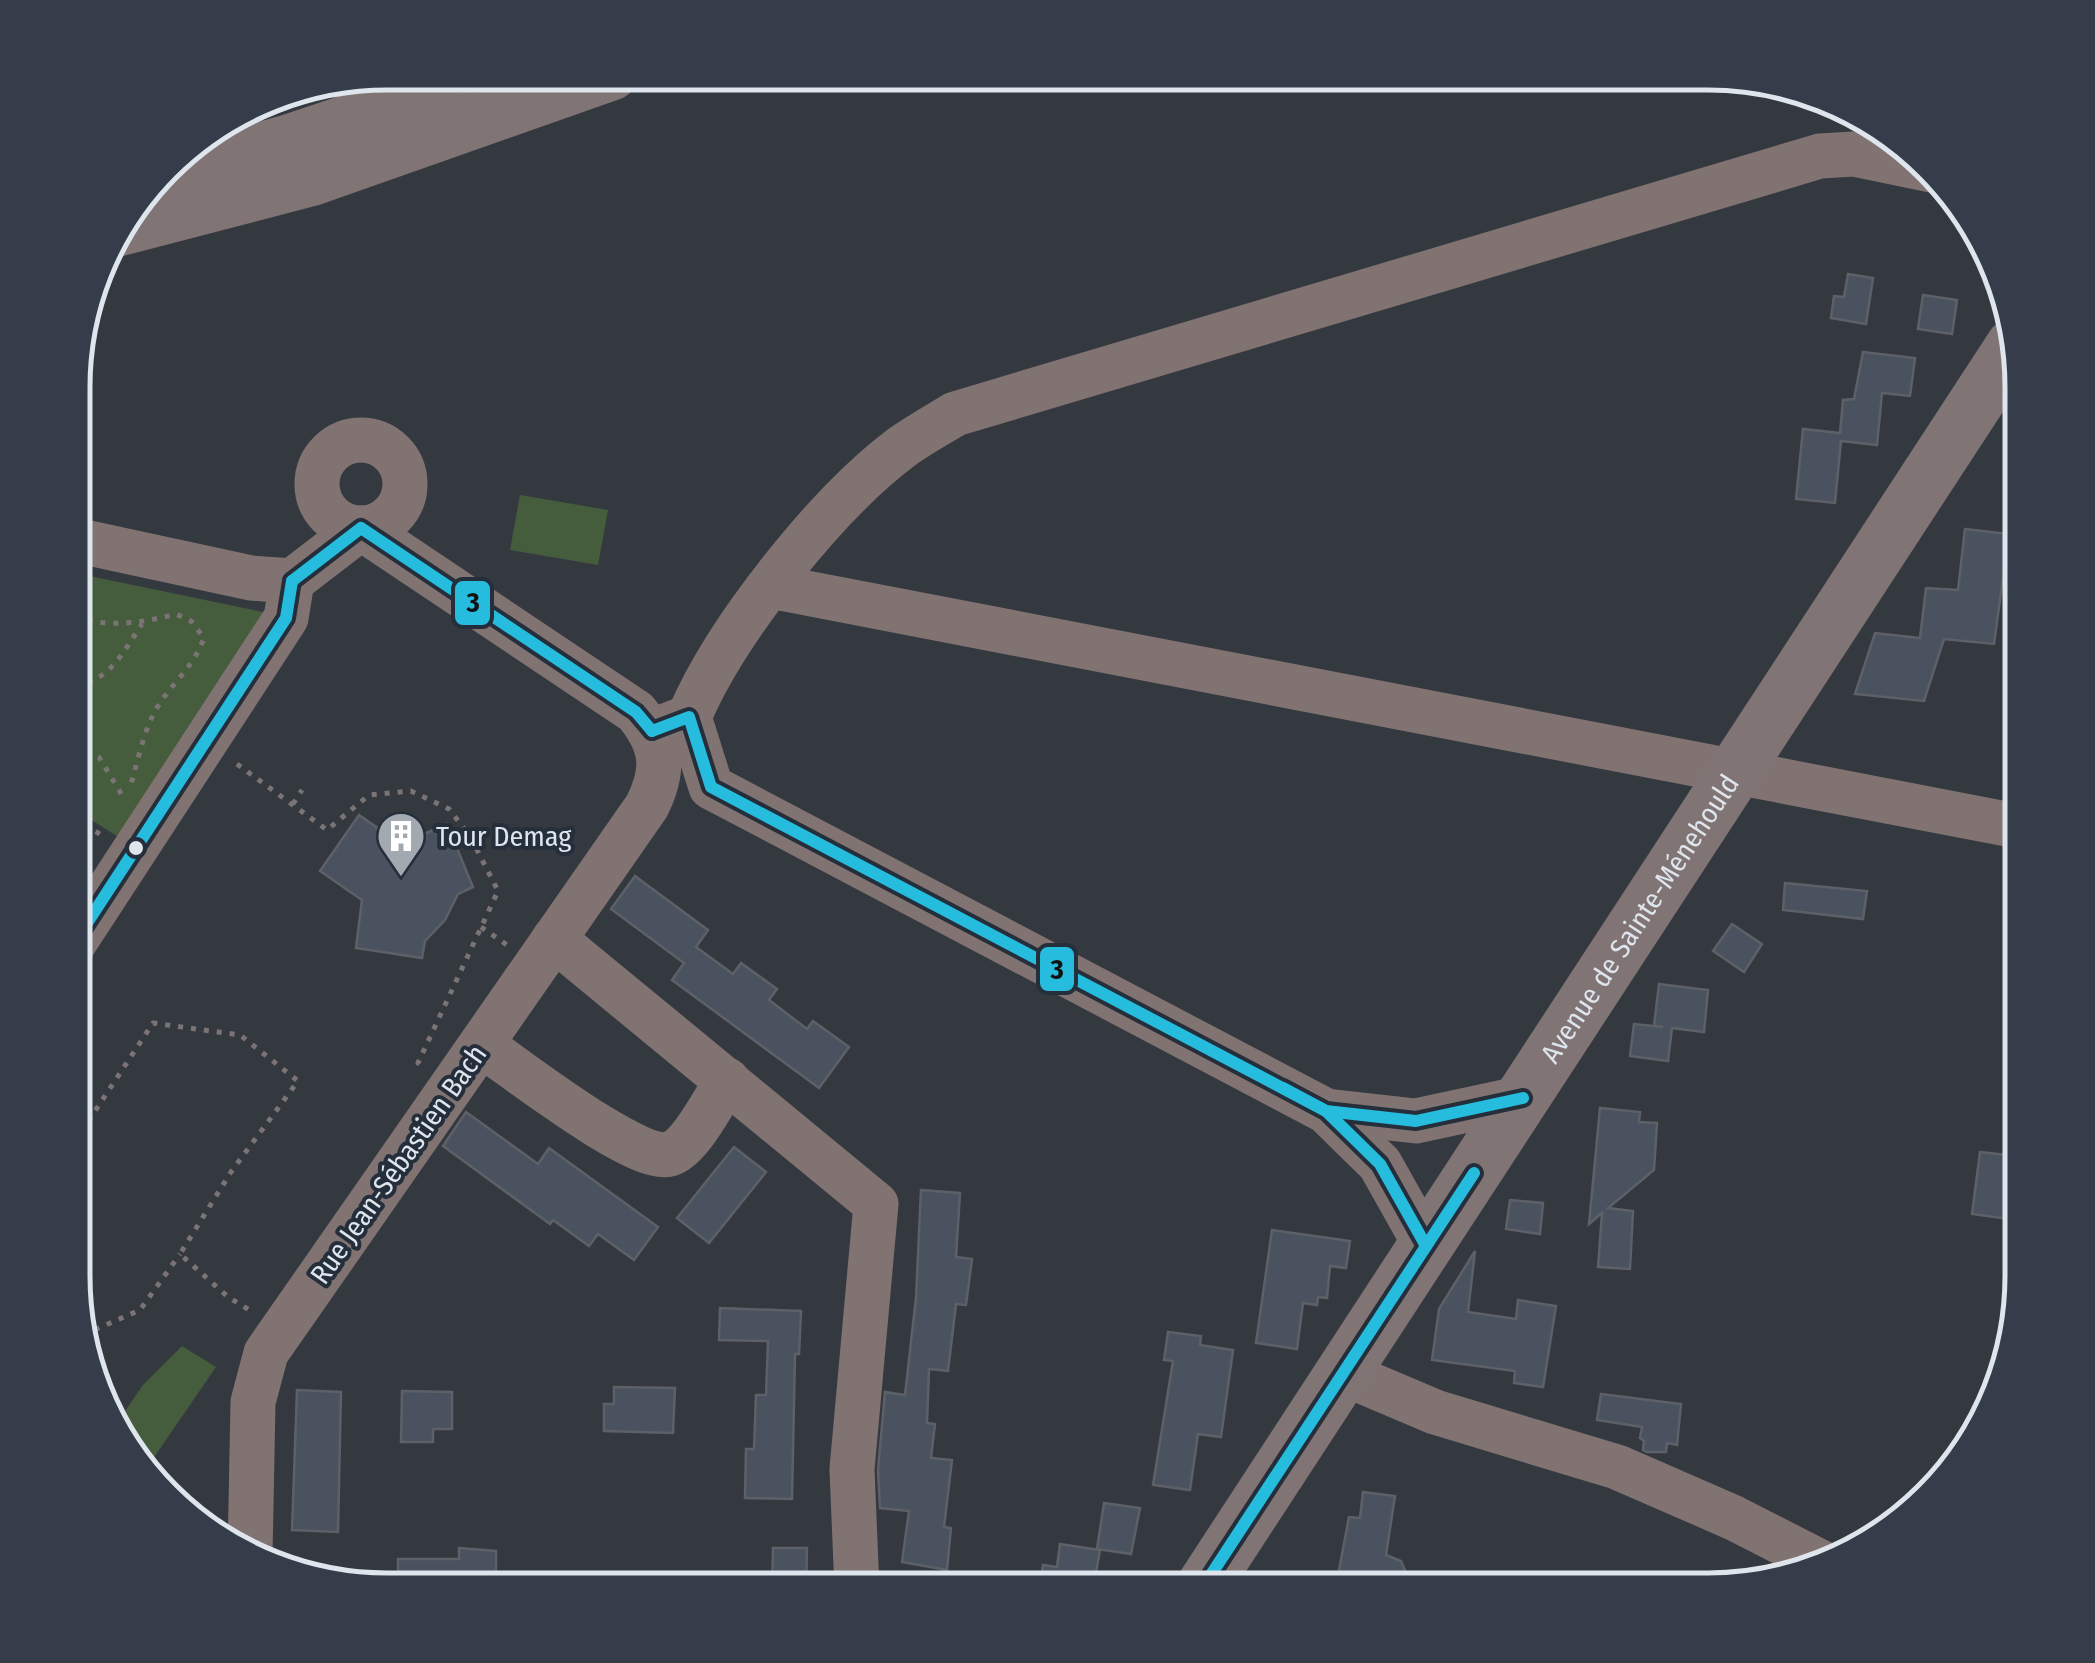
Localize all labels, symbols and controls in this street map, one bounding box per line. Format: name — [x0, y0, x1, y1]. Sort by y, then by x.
line badge: 3 — [453, 579, 492, 627]
text: 3 — [465, 586, 480, 619]
street label: Avenue de Sainte-Ménehould — [1534, 768, 1746, 1069]
building icon: Tour Demag — [375, 810, 427, 878]
place label: Tour Demag — [436, 820, 572, 853]
unlabelled marker — [126, 838, 146, 858]
line badge: 3 — [1038, 945, 1076, 993]
text: 3 — [1049, 953, 1064, 986]
street label: Rue Jean-Sébastien Bach — [303, 1038, 493, 1290]

